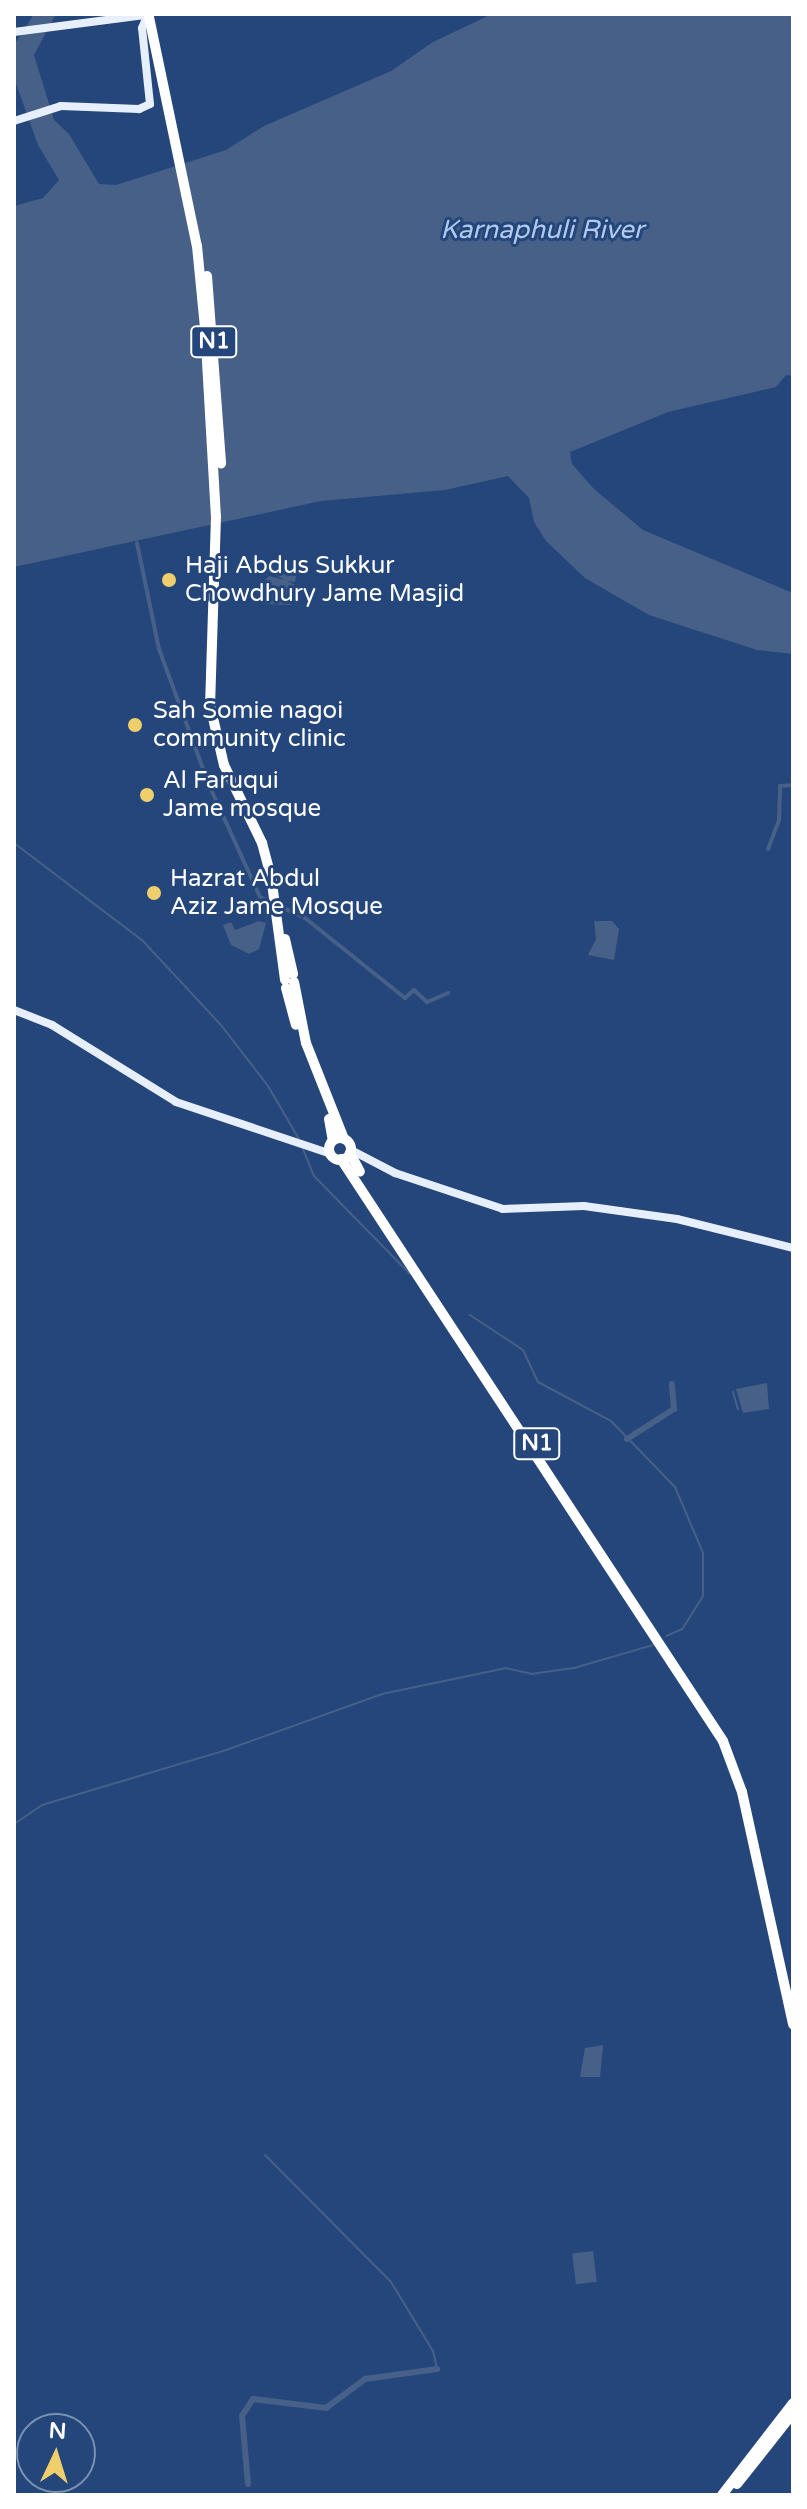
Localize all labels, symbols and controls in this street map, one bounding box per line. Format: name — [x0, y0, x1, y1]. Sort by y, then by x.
water label: Karnaphuli River — [440, 214, 644, 246]
road number: N1 — [190, 324, 238, 360]
place label: Haji Abdus Sukkur Chowdhury Jame Masjid — [185, 552, 464, 608]
marker: Haji Abdus Sukkur Chowdhury Jame Masjid — [160, 571, 178, 589]
place label: Sah Somie nagoi community clinic — [153, 697, 346, 753]
marker: Sah Somie nagoi community clinic — [124, 714, 146, 736]
place label: Al Faruqui Jame mosque — [163, 767, 321, 823]
marker: Al Faruqui Jame mosque — [138, 786, 156, 804]
place label: Hazrat Abdul Aziz Jame Mosque — [170, 865, 383, 921]
marker: Hazrat Abdul Aziz Jame Mosque — [145, 884, 163, 902]
road number: N1 — [513, 1426, 561, 1462]
north arrow — [16, 2413, 96, 2493]
text: N — [48, 2417, 67, 2445]

